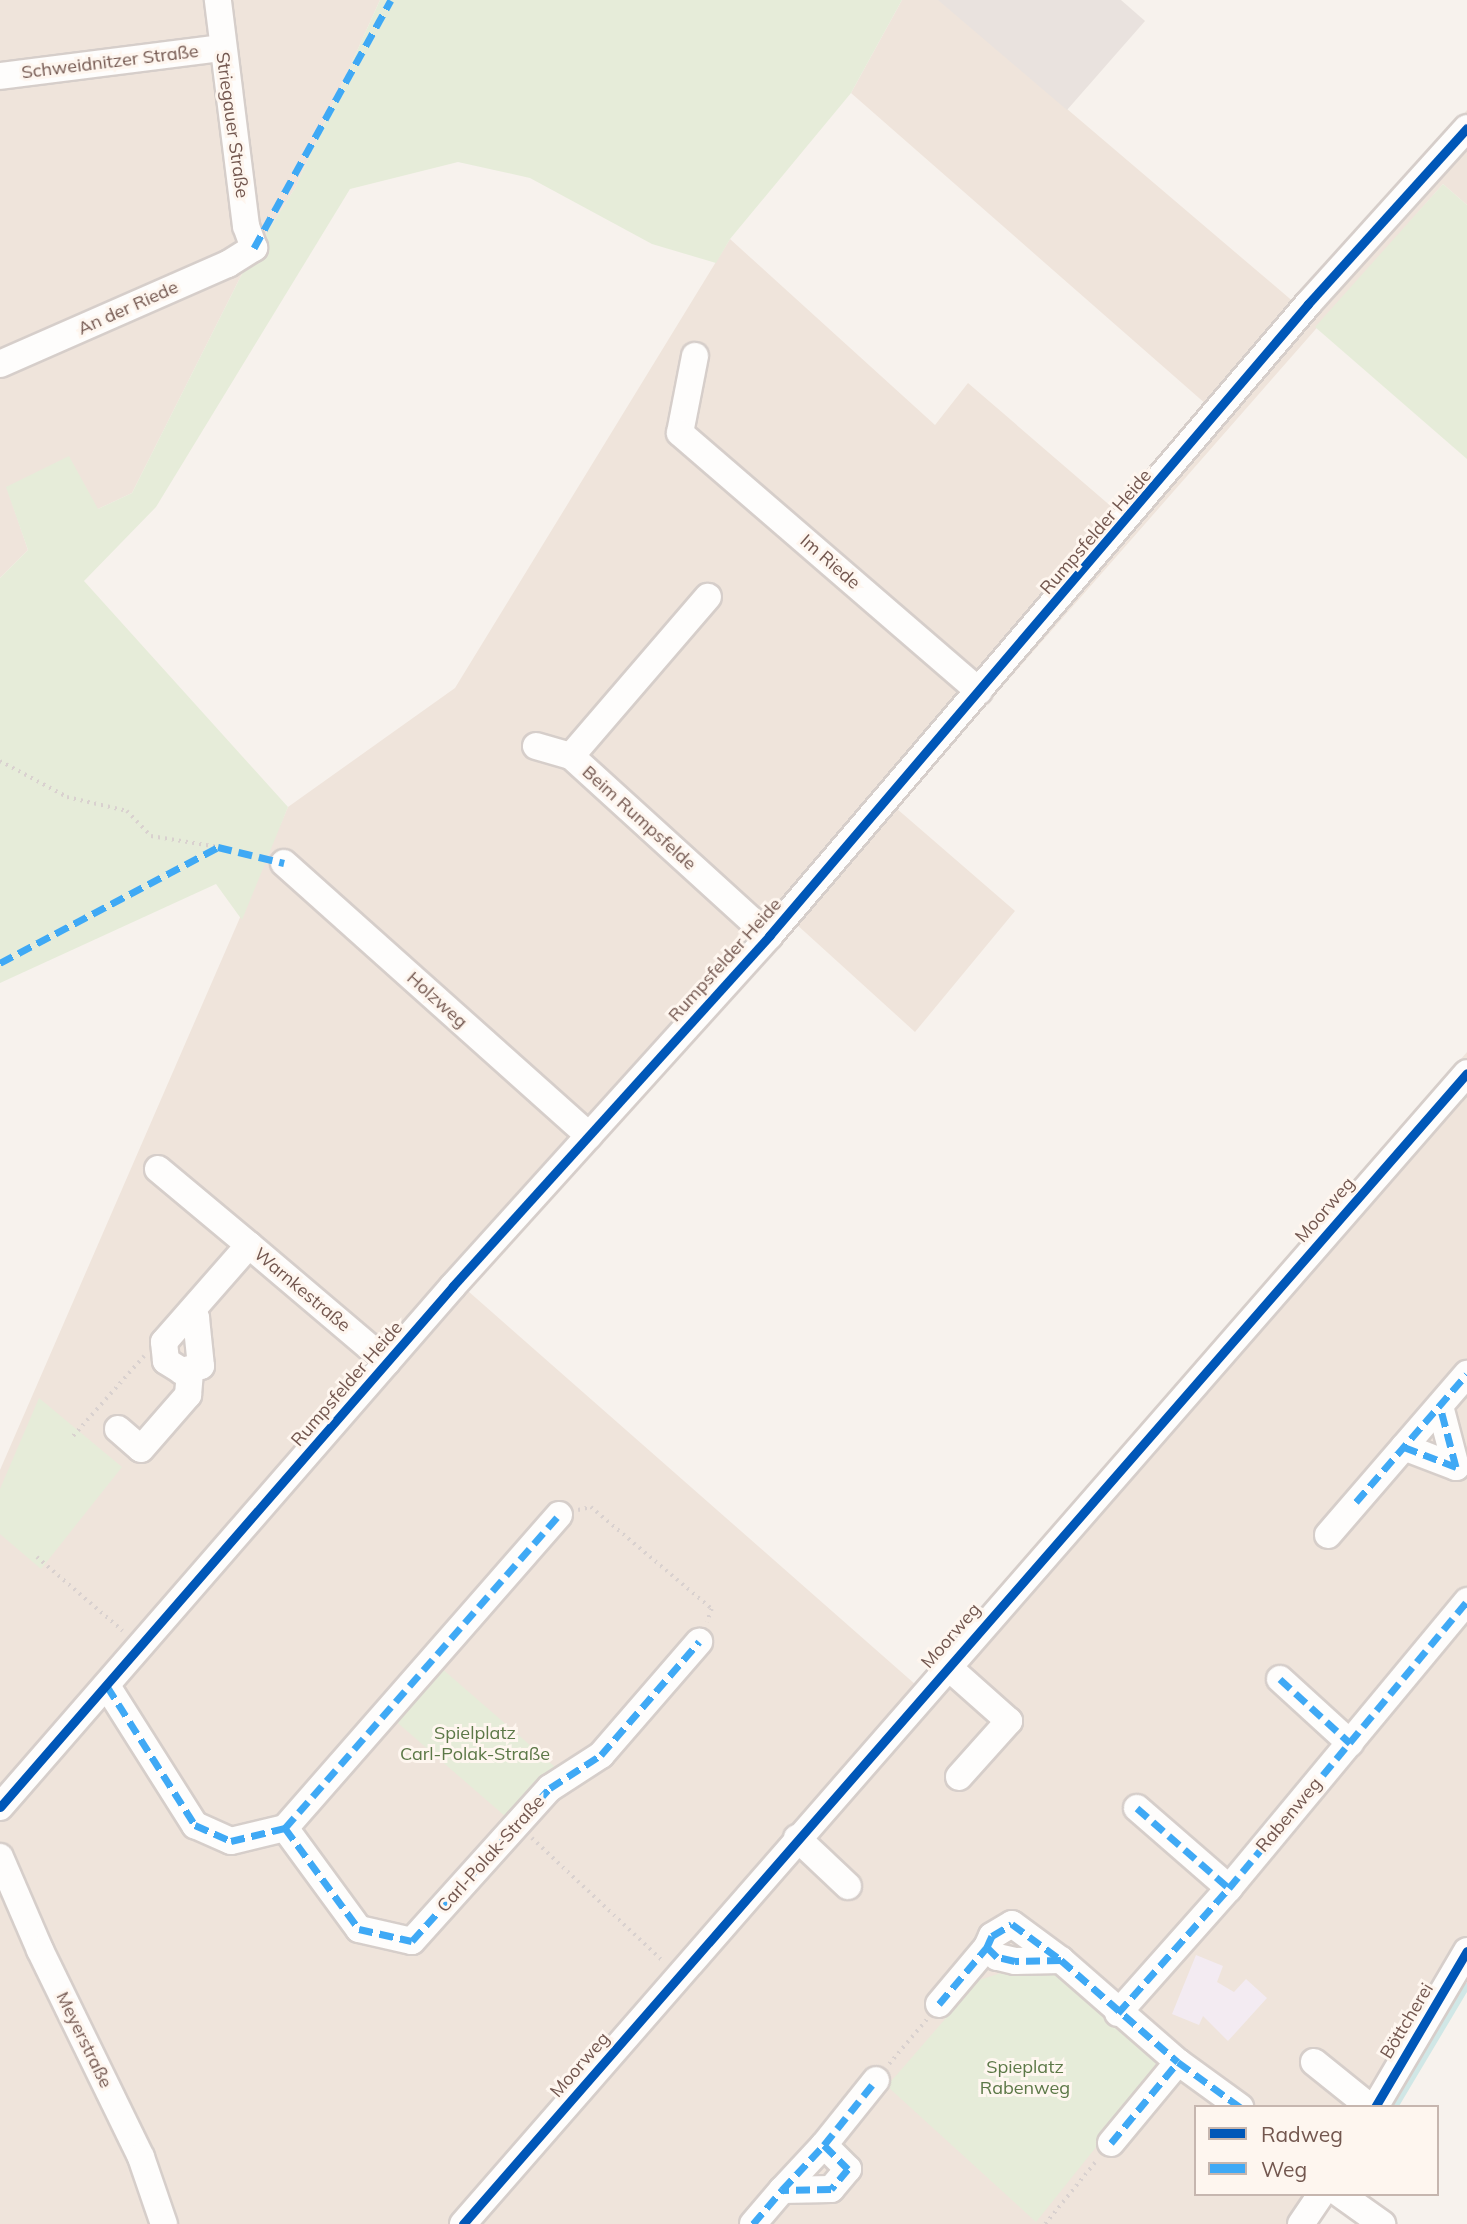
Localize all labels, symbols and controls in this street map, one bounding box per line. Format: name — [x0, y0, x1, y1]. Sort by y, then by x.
street label: Schweidnitzer Straße — [20, 40, 200, 84]
street label: Striegauer Straße — [211, 51, 253, 199]
street label: An der Riede — [75, 276, 181, 340]
street label: Rumpsfelder Heide — [1036, 465, 1156, 599]
street label: Im Riede — [796, 530, 864, 594]
street label: Beim Rumpsfelde — [578, 761, 700, 875]
street label: Rumpsfelder Heide — [664, 894, 786, 1026]
street label: Holzweg — [402, 967, 472, 1033]
street label: Moorweg — [1291, 1173, 1359, 1247]
street label: Warnkestraße — [249, 1243, 355, 1337]
street label: Rumpsfelder Heide — [287, 1317, 407, 1451]
street label: Moorweg — [917, 1599, 985, 1673]
park label: Spielplatz Carl-Polak-Straße — [400, 1723, 550, 1766]
street label: Rabenweg — [1252, 1773, 1326, 1857]
street label: Carl-Polak-Straße — [433, 1791, 549, 1917]
street label: Böttcherei — [1376, 1979, 1438, 2063]
street label: Meyerstraße — [51, 1988, 117, 2092]
street label: Moorweg — [546, 2028, 614, 2102]
park label: Spieplatz Rabenweg — [980, 2057, 1070, 2100]
legend — [1194, 2105, 1439, 2196]
text: Radweg — [1261, 2121, 1343, 2147]
text: Weg — [1261, 2156, 1307, 2182]

